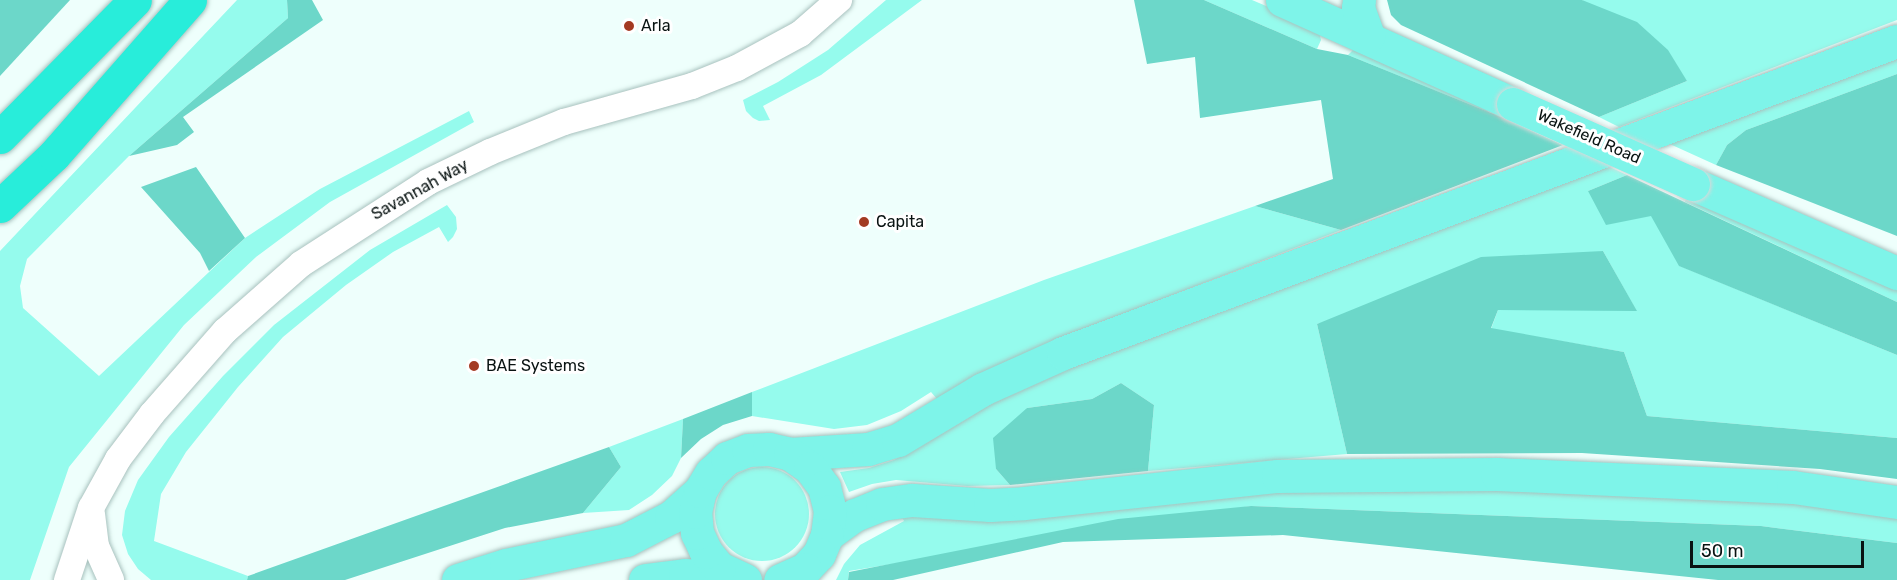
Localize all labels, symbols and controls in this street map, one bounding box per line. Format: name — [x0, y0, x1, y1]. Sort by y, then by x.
place label: Arla — [641, 16, 671, 36]
marker: Arla — [622, 19, 636, 33]
street label: Wakefield Road — [1534, 106, 1644, 168]
street label: Savannah Way — [368, 155, 472, 225]
place label: Capita — [876, 212, 924, 232]
marker: Capita — [857, 215, 871, 229]
place label: BAE Systems — [486, 356, 585, 376]
marker: BAE Systems — [467, 359, 481, 373]
scale bar — [1693, 529, 1867, 567]
text: 50 m — [1701, 540, 1744, 562]

